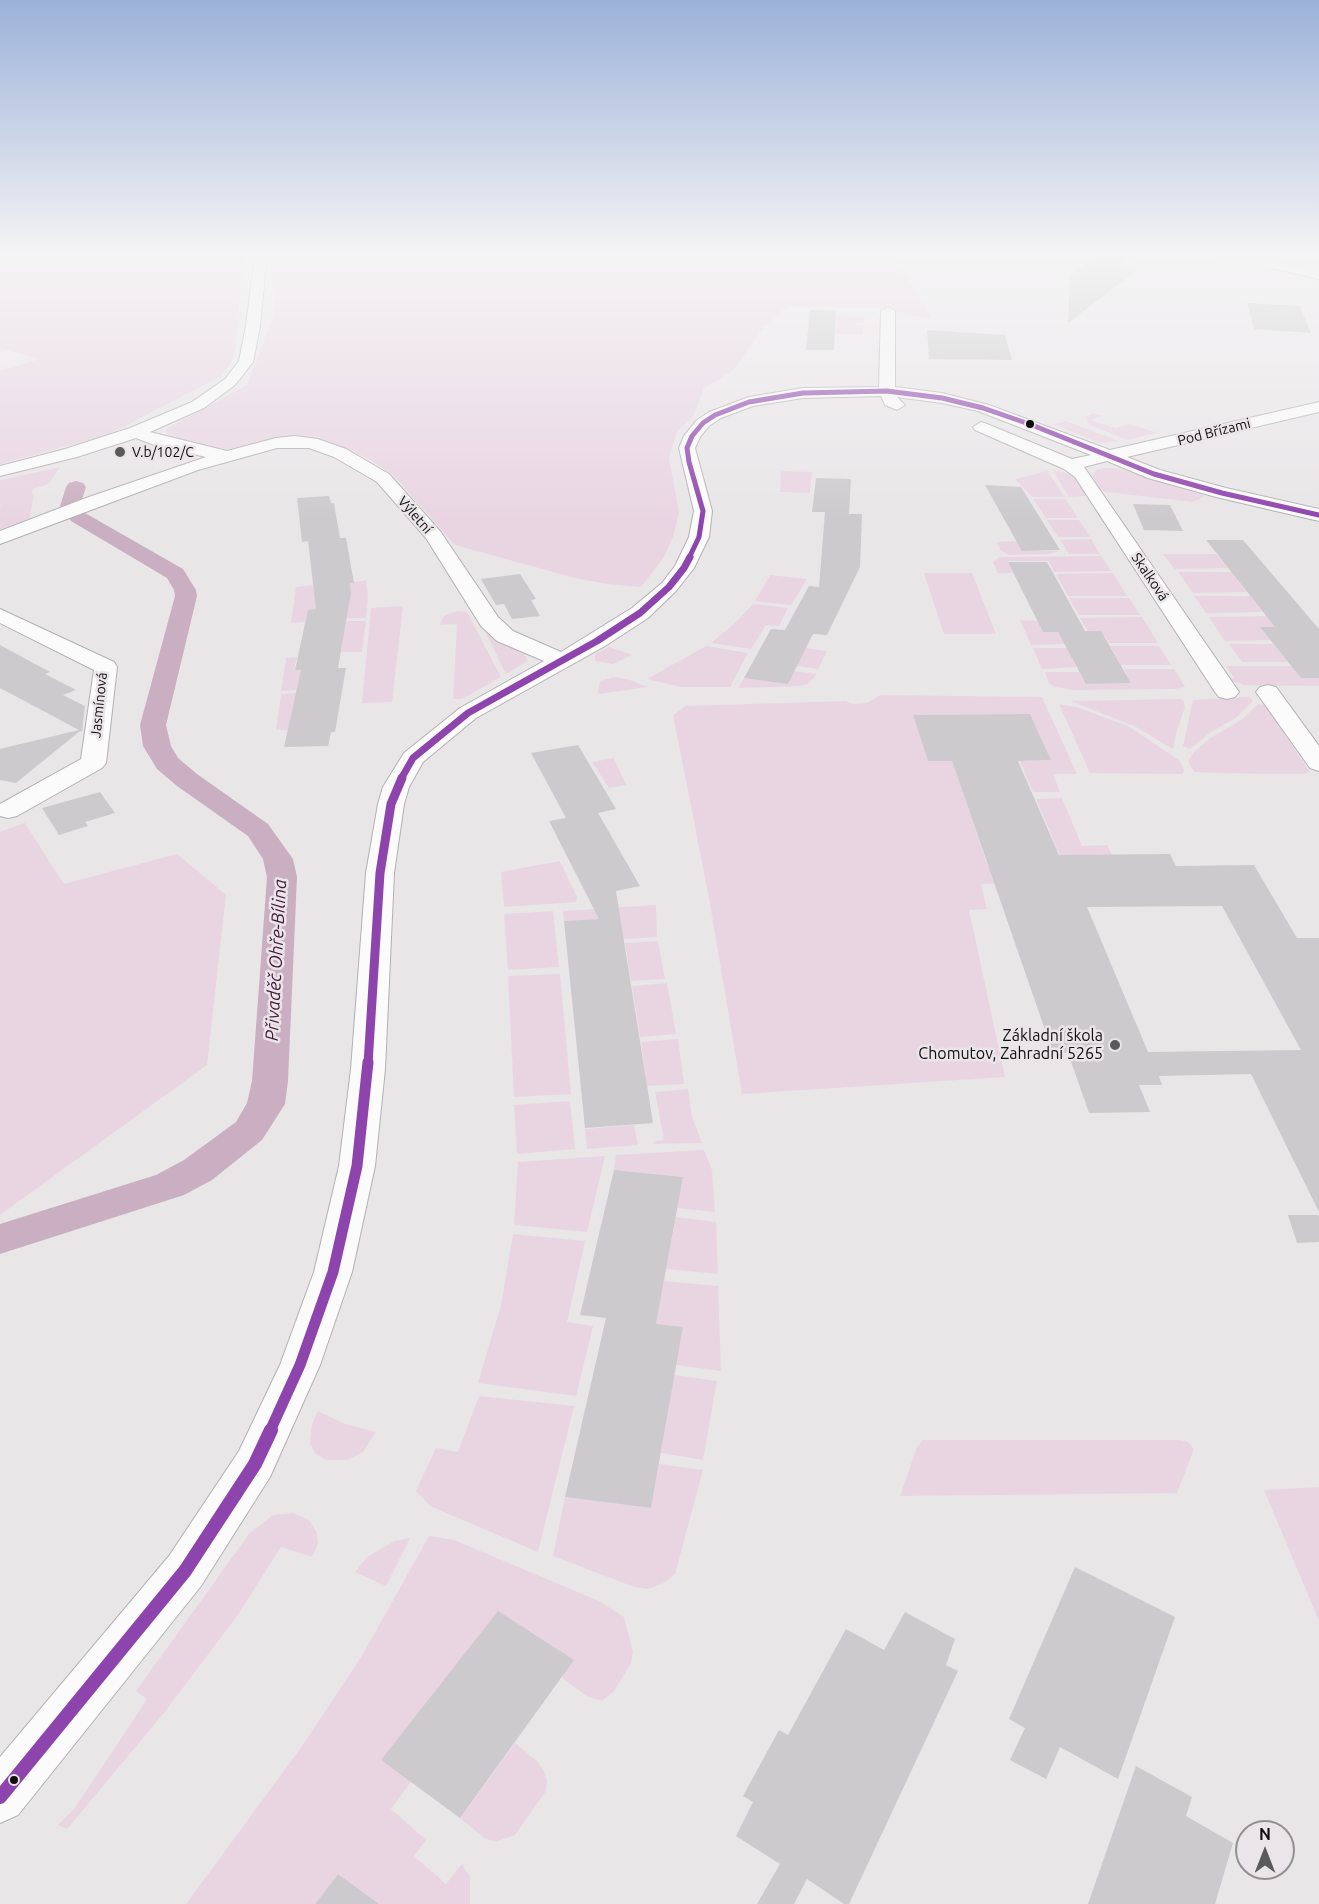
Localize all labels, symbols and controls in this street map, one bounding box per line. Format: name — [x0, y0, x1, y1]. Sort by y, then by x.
street label: Pod Břízami — [1176, 415, 1252, 449]
unlabelled marker — [1024, 418, 1036, 430]
place label: V.b/102/C — [132, 444, 194, 460]
marker: V.b/102/C — [113, 445, 127, 459]
street label: Výletní — [394, 493, 436, 537]
street label: Skalková — [1128, 550, 1172, 604]
street label: Jasmínová — [87, 671, 111, 739]
water label: Přivaděč Ohře-Bílina — [261, 879, 291, 1041]
place label: Základní škola Chomutov, Zahradní 5265 — [918, 1026, 1103, 1064]
marker: Základní škola Chomutov, Zahradní 5265 — [1108, 1038, 1122, 1052]
unlabelled marker — [8, 1774, 20, 1786]
north arrow — [1235, 1820, 1295, 1880]
text: N — [1259, 1825, 1271, 1843]

